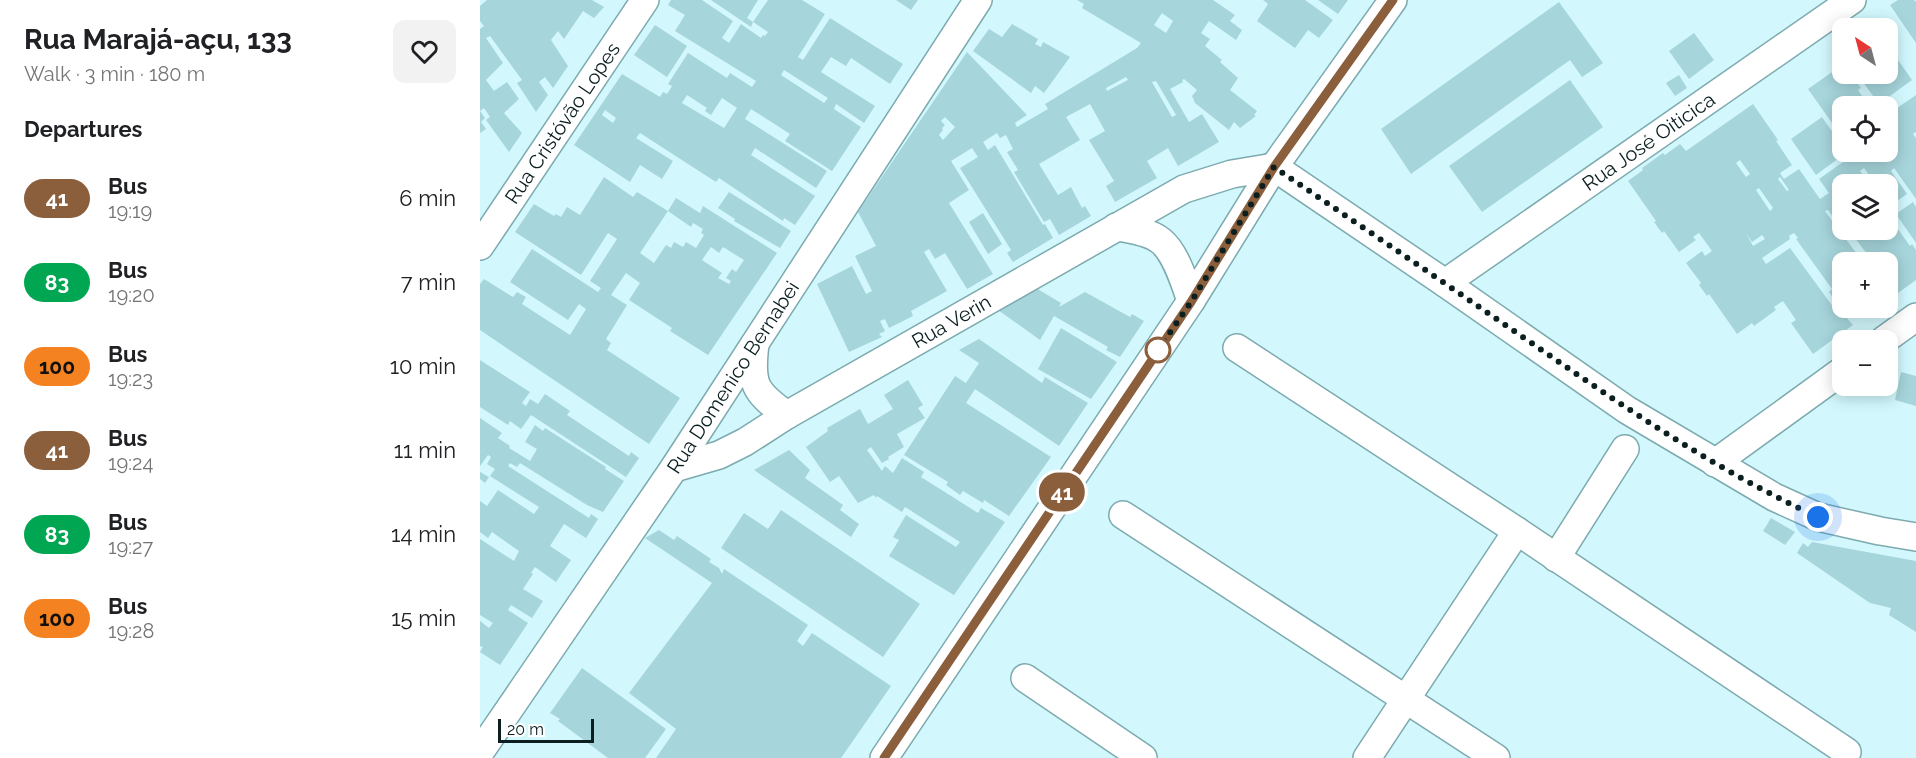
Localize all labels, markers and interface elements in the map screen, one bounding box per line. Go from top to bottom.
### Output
north arrow [1832,18,1898,84]
map controls [1832,18,1898,396]
button: heart [393,20,456,83]
text: Rua Marajá-açu, 133 [24,23,292,56]
street label: Rua Cristóvão Lopes [500,38,625,208]
text: Walk · 3 min · 180 m [24,62,205,86]
street label: Rua José Oiticica [1578,87,1719,196]
button: locate [1832,96,1898,162]
text: Departures [24,116,142,142]
text: Bus [108,173,147,199]
button: layers [1832,174,1898,240]
text: 6 min [399,185,456,211]
text: 41 [46,186,68,211]
text: 19:19 [108,199,152,223]
button: + [1832,252,1898,318]
text: Bus [108,257,147,283]
text: 7 min [401,269,456,295]
text: 83 [45,270,69,295]
street label: Rua Domenico Bernabei [662,277,804,478]
text: 19:20 [108,283,155,307]
street label: Rua Verin [908,289,995,353]
button: − [1832,330,1898,396]
unlabelled marker [1145,337,1171,363]
text: Bus [108,341,147,367]
text: 10 min [390,353,456,379]
text: 100 [39,354,75,379]
text: 19:23 [108,367,153,391]
text: Bus [108,425,147,451]
text: 11 min [394,437,456,463]
text: 41 [46,438,68,463]
text: 19:24 [108,451,153,475]
line badge: 41 [1035,472,1089,512]
text: 41 [1051,480,1073,505]
your location [1803,502,1833,532]
text: Bus [108,509,147,535]
text: 14 min [391,521,456,547]
text: 83 [45,522,69,547]
text: 19:27 [108,535,153,559]
text: Bus [108,593,147,619]
text: 15 min [391,605,456,631]
text: 100 [39,606,75,631]
text: 19:28 [108,619,154,643]
scale bar [498,716,594,744]
text: 20 m [507,720,544,739]

